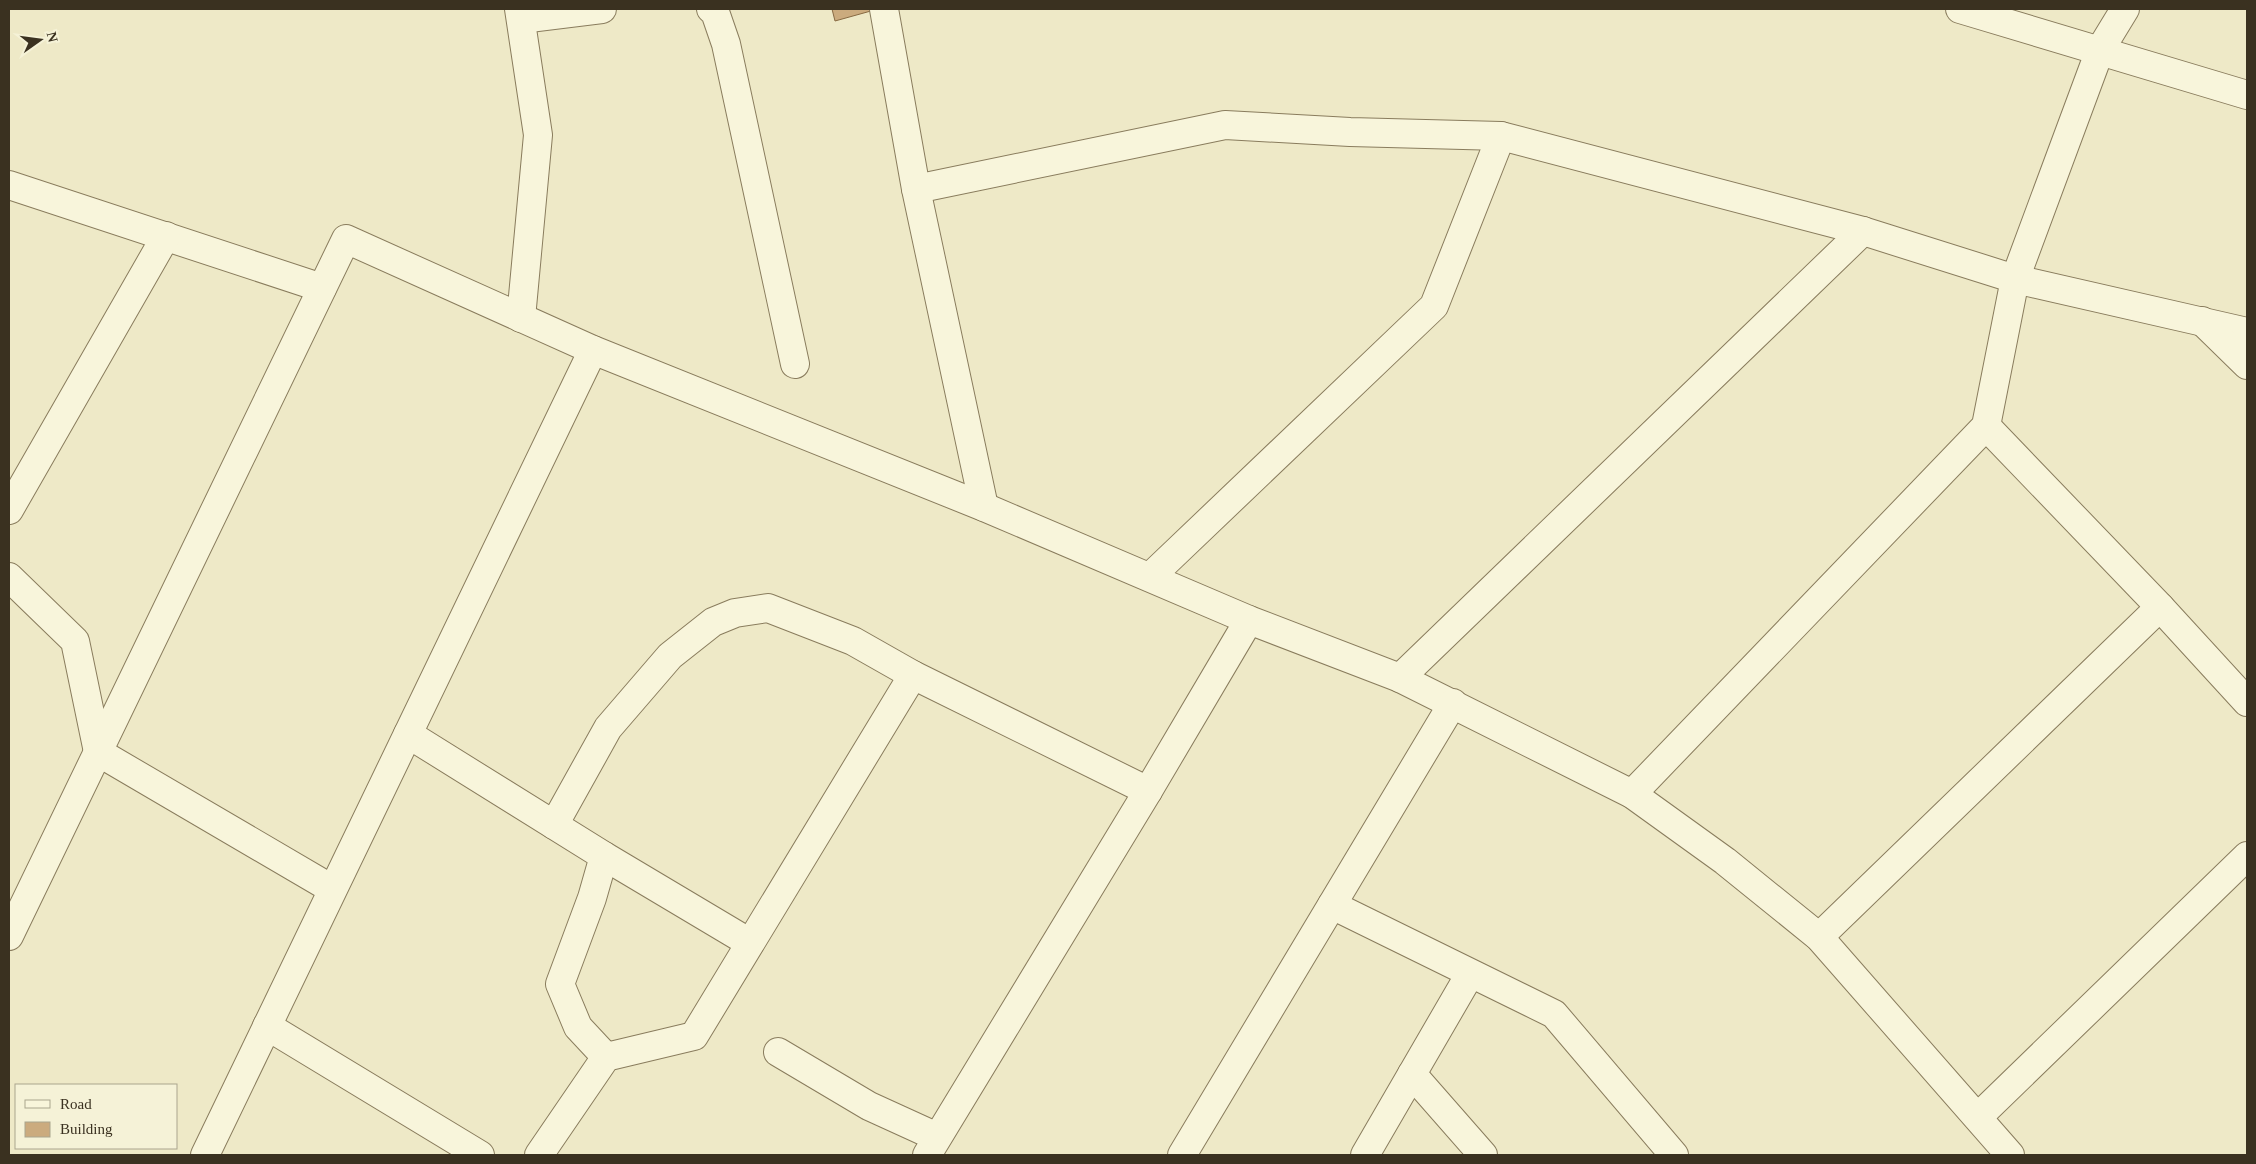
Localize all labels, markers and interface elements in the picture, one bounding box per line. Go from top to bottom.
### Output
north arrow [15,15,65,65]
text: N [44,30,61,44]
legend [15,1084,178,1149]
text: Road [60,1096,92,1112]
text: Building [60,1121,113,1137]

